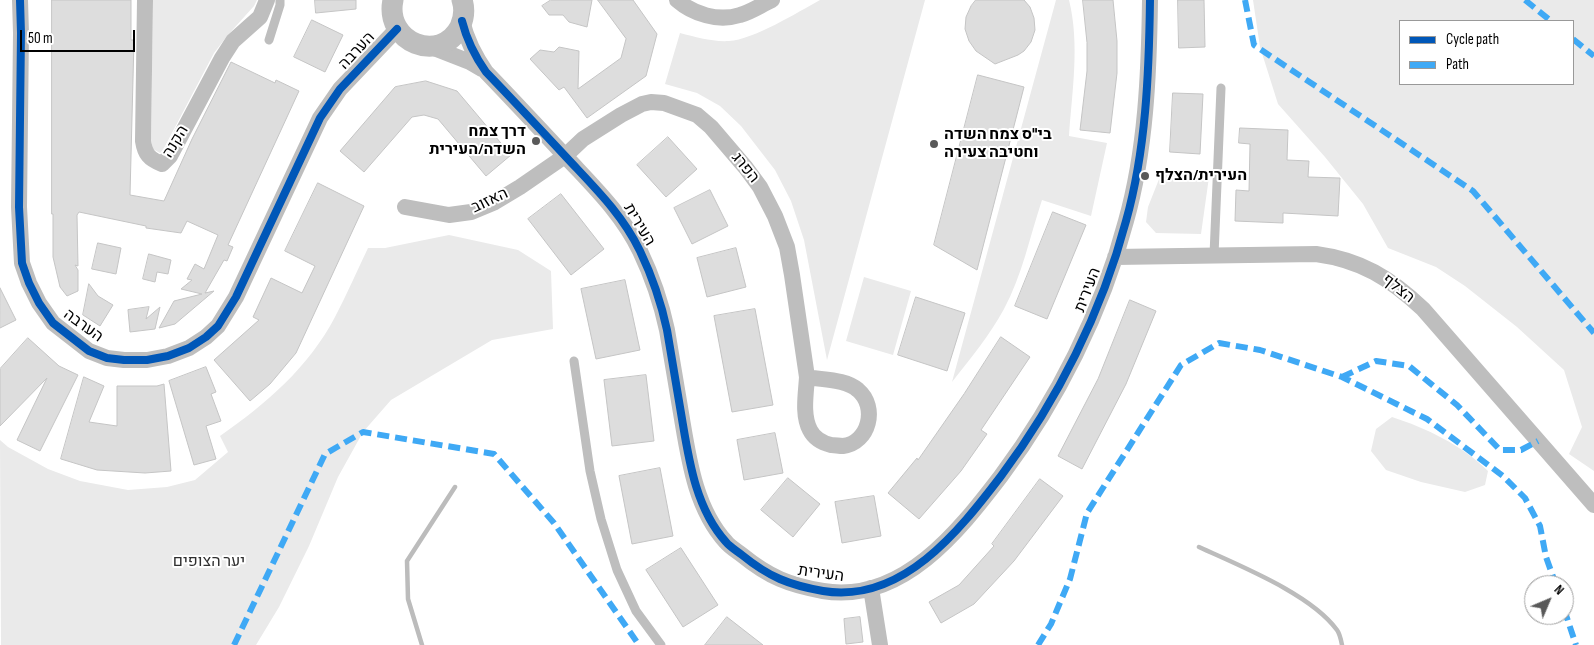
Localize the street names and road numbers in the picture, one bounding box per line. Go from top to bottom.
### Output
street label: הערבה [335,28,379,74]
street label: הקנה [159,122,193,162]
street label: הפרג [727,149,763,187]
street label: האזוב [469,184,511,218]
street label: העירית [619,200,659,250]
street label: העירית [1071,265,1105,315]
street label: הצלף [1378,270,1418,308]
street label: הערבה [59,305,107,347]
street label: העירית [797,561,845,587]

